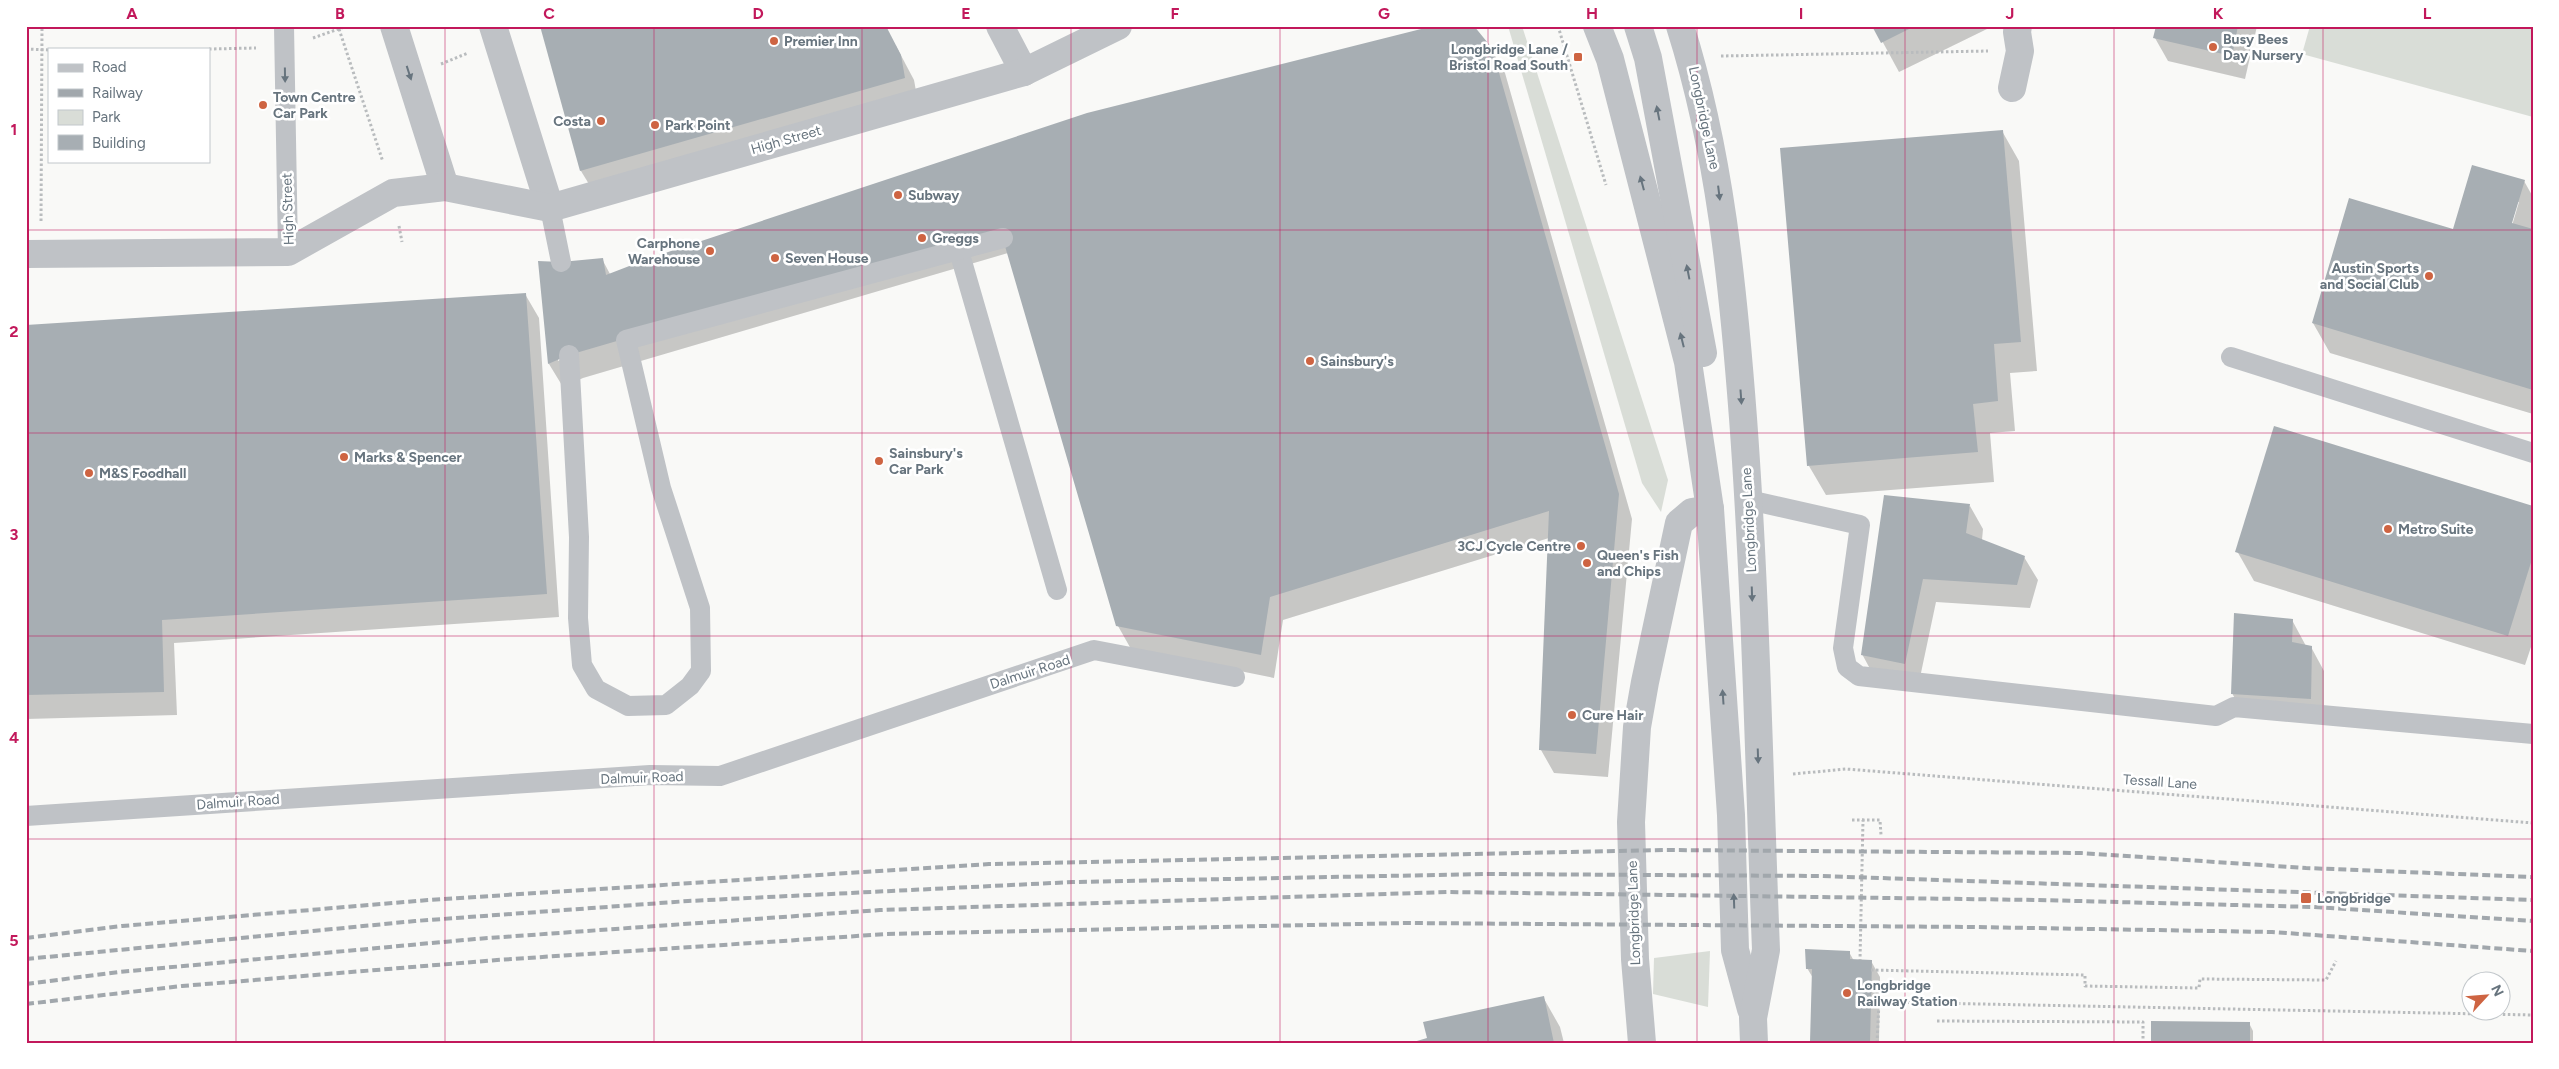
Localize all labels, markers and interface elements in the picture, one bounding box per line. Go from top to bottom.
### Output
text: A [126,4,138,23]
text: B [335,4,345,23]
text: C [543,4,555,23]
text: D [752,4,764,23]
text: E [961,4,971,23]
text: F [1171,4,1180,23]
text: G [1378,4,1390,23]
text: H [1586,4,1598,23]
text: I [1799,4,1803,23]
text: J [2006,4,2014,23]
text: K [2213,4,2224,23]
text: L [2423,4,2432,23]
place label: Busy Bees Day Nursery [2223,31,2304,64]
place label: Premier Inn [784,33,858,50]
marker: Premier Inn [768,35,780,47]
place label: Longbridge Lane / Bristol Road South [1449,41,1568,74]
marker: Busy Bees Day Nursery [2207,41,2219,53]
legend [48,48,210,162]
marker: Longbridge Lane / Bristol Road South [1572,51,1584,63]
text: Road [92,58,127,76]
one-way arrow [406,65,413,80]
street label: Longbridge Lane [1685,65,1723,171]
one-way arrow [281,67,289,83]
text: Railway [92,84,143,102]
place label: Town Centre Car Park [273,89,356,122]
marker: Town Centre Car Park [257,99,269,111]
one-way arrow [1654,105,1662,120]
text: Park [92,108,121,126]
place label: Costa [553,113,591,130]
marker: Costa [595,115,607,127]
place label: Park Point [665,117,731,134]
marker: Park Point [649,119,661,131]
text: 1 [11,120,17,139]
street label: High Street [749,122,823,158]
text: Building [92,134,146,152]
street label: High Street [278,172,298,246]
one-way arrow [1638,175,1646,190]
one-way arrow [1715,185,1723,201]
place label: Subway [908,187,960,204]
marker: Subway [892,189,904,201]
place label: Greggs [932,230,979,247]
marker: Greggs [916,232,928,244]
place label: Carphone Warehouse [628,235,700,268]
marker: Carphone Warehouse [704,245,716,257]
place label: Seven House [785,250,869,267]
marker: Seven House [769,252,781,264]
place label: Austin Sports and Social Club [2320,260,2419,293]
one-way arrow [1684,265,1692,280]
marker: Austin Sports and Social Club [2423,270,2435,282]
text: 2 [9,322,19,341]
one-way arrow [1678,333,1686,348]
place label: Sainsbury's [1320,353,1394,370]
marker: Sainsbury's [1304,355,1316,367]
one-way arrow [1738,389,1746,405]
place label: Sainsbury's Car Park [889,445,963,478]
place label: Marks & Spencer [354,449,463,466]
marker: Marks & Spencer [338,451,350,463]
marker: Sainsbury's Car Park [873,455,885,467]
place label: M&S Foodhall [99,465,186,482]
marker: M&S Foodhall [83,467,95,479]
street label: Longbridge Lane [1738,467,1760,573]
place label: Metro Suite [2398,521,2474,538]
marker: Metro Suite [2382,523,2394,535]
text: 3 [10,525,19,544]
place label: 3CJ Cycle Centre [1457,538,1571,555]
marker: 3CJ Cycle Centre [1575,540,1587,552]
place label: Queen's Fish and Chips [1597,547,1679,580]
marker: Queen's Fish and Chips [1581,557,1593,569]
one-way arrow [1749,586,1757,602]
street label: Dalmuir Road [988,651,1072,693]
one-way arrow [1719,689,1727,705]
place label: Cure Hair [1582,707,1644,724]
marker: Cure Hair [1566,709,1578,721]
text: 4 [9,728,19,747]
one-way arrow [1754,749,1762,765]
street label: Dalmuir Road [600,768,684,788]
street label: Tessall Lane [2122,771,2198,793]
street label: Dalmuir Road [196,791,280,813]
street label: Longbridge Lane [1624,860,1644,966]
place label: Longbridge [2317,890,2391,907]
marker: Longbridge [2299,891,2313,905]
one-way arrow [1730,893,1738,909]
text: 5 [9,931,19,950]
north arrow [2462,972,2512,1022]
place label: Longbridge Railway Station [1857,977,1958,1010]
text: N [2487,982,2507,999]
marker: Longbridge Railway Station [1841,987,1853,999]

